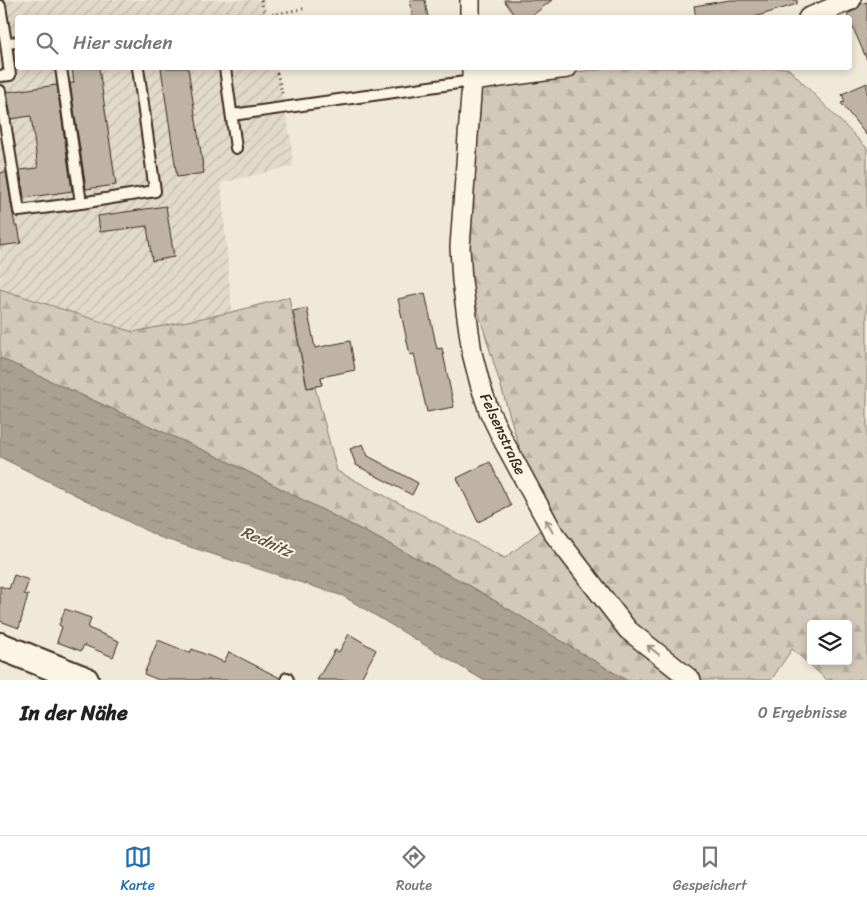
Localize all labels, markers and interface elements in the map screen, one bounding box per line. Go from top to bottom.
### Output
search box [15,15,852,70]
text: Hier suchen [73,26,173,59]
icon: search [33,29,61,57]
street label: Felsenstraße [473,389,534,480]
water label: Rednitz [236,517,299,567]
one-way arrow [544,519,554,534]
map controls [807,620,852,665]
button: layers [807,620,852,665]
one-way arrow [647,644,660,655]
text: In der Nähe [20,694,128,732]
text: 0 Ergebnisse [758,698,847,727]
tab: Karte [120,843,155,898]
tab: Route [396,843,432,898]
tab: Gespeichert [673,843,747,898]

